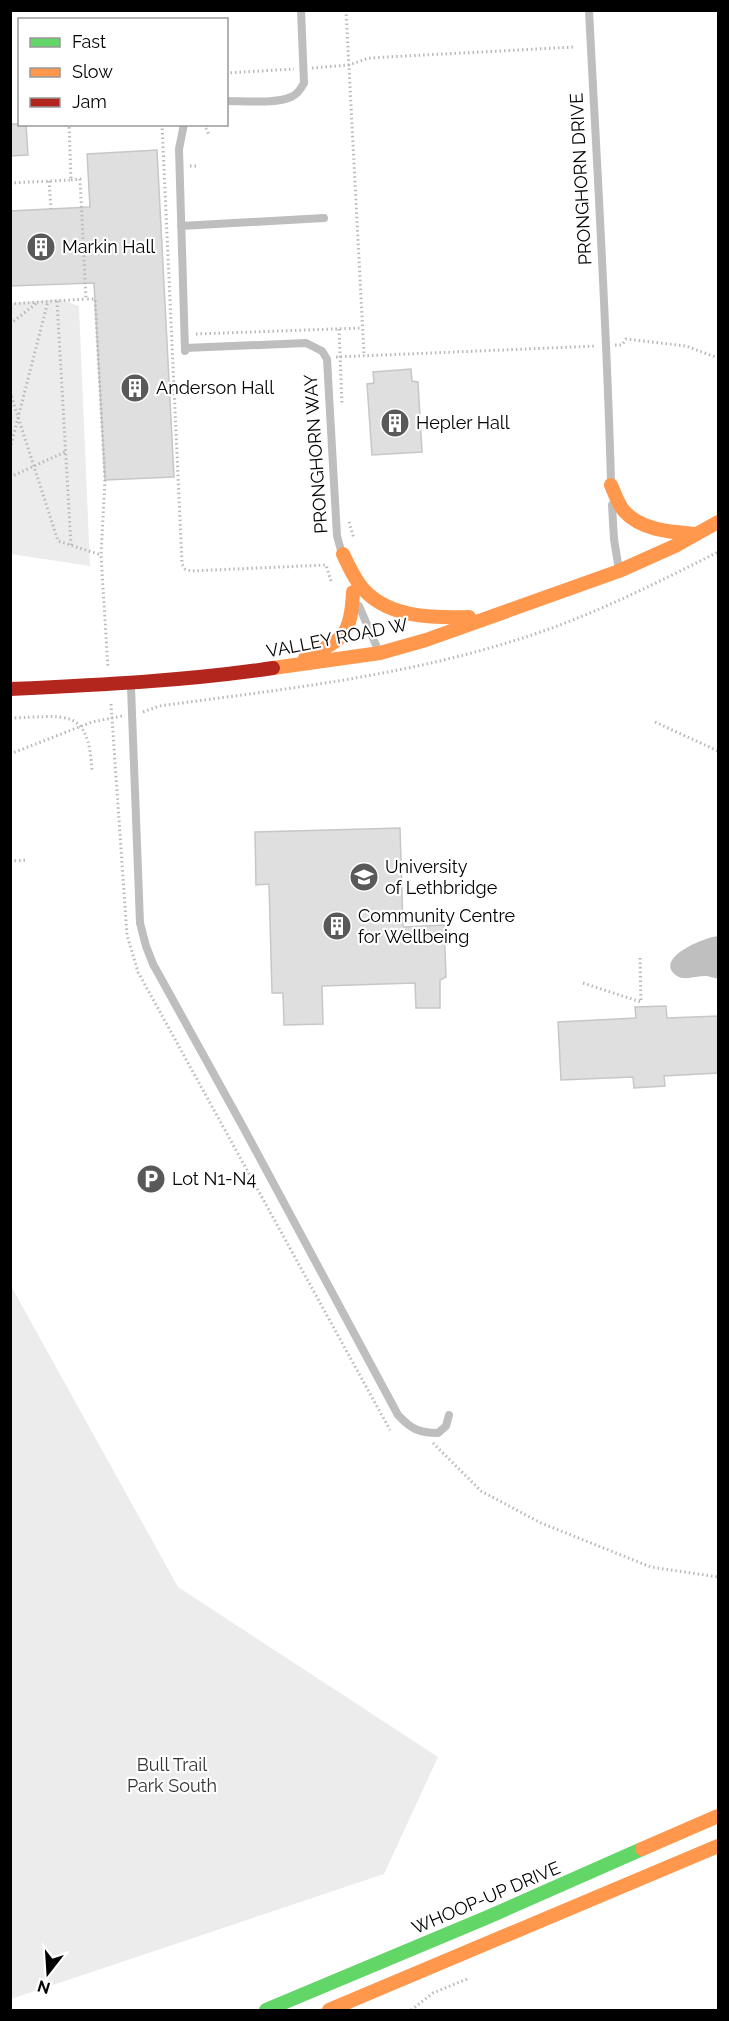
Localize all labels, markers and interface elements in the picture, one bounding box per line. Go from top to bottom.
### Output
legend [18,18,228,126]
text: Fast [72,31,106,52]
text: Slow [72,61,113,82]
text: Jam [72,91,107,112]
street label: PRONGHORN DRIVE [565,92,596,266]
building icon: Markin Hall [25,231,57,263]
place label: Markin Hall [62,236,155,257]
building icon: Anderson Hall [119,372,151,404]
street label: PRONGHORN WAY [299,373,332,535]
place label: Anderson Hall [156,377,274,398]
building icon: Hepler Hall [379,407,411,439]
place label: Hepler Hall [416,412,510,433]
street label: VALLEY ROAD W [264,613,410,662]
place label: University of Lethbridge [385,856,498,898]
school or university icon: University of Lethbridge [348,861,380,893]
place label: Community Centre for Wellbeing [358,905,516,947]
building icon: Community Centre for Wellbeing [321,910,353,942]
parking icon: Lot N1-N4 [135,1163,167,1195]
place label: Lot N1-N4 [172,1168,256,1189]
park label: Bull Trail Park South [127,1754,217,1796]
street label: WHOOP-UP DRIVE [409,1857,563,1938]
north arrow [18,1943,78,2003]
text: N [35,1976,52,1998]

